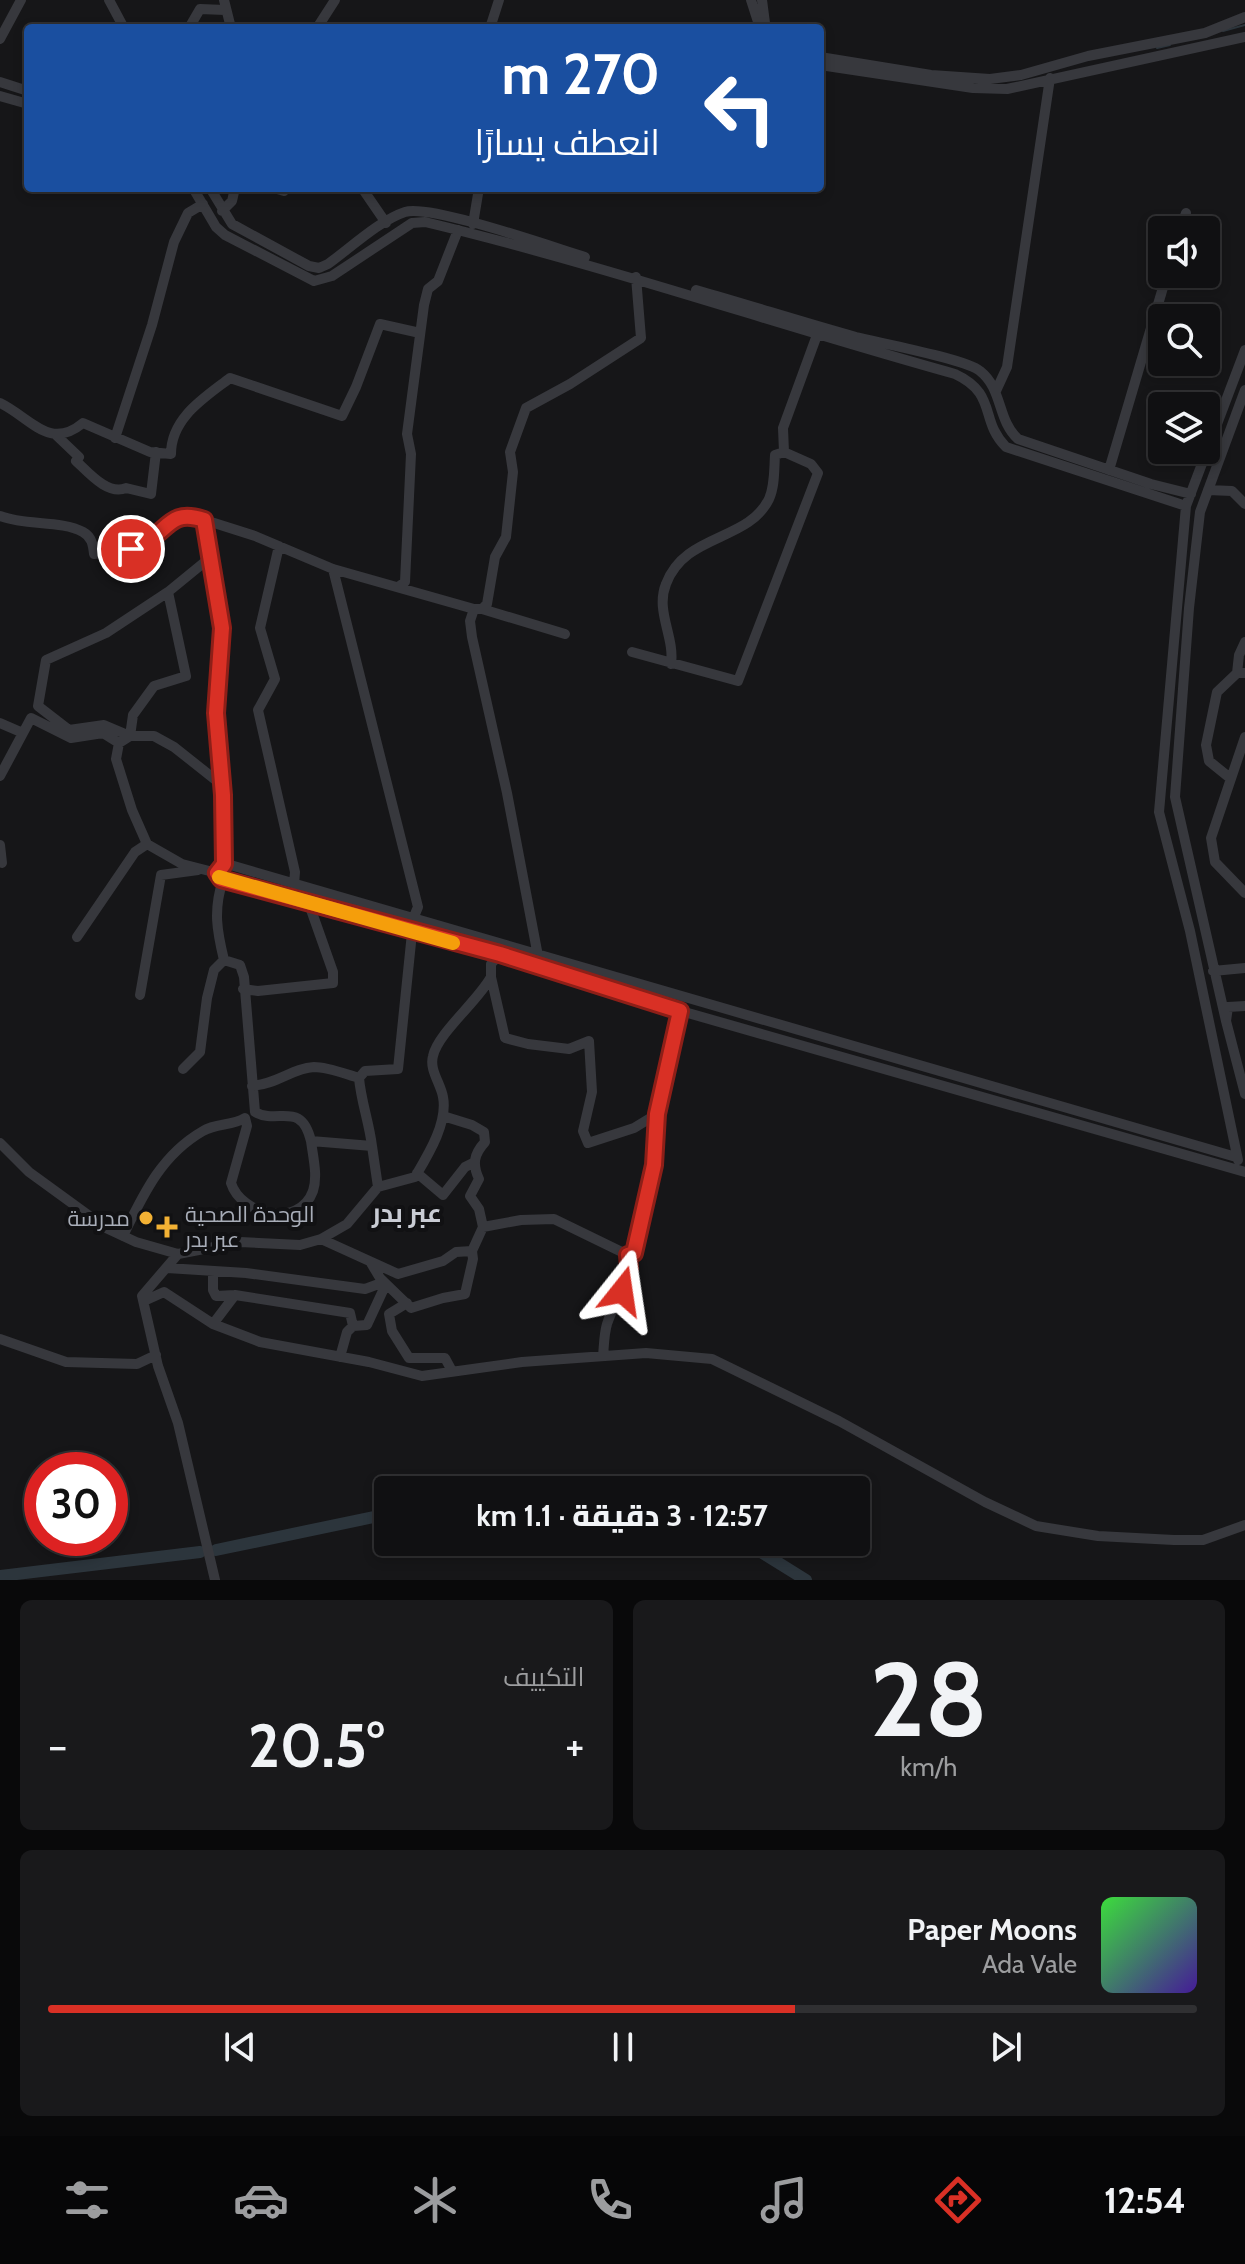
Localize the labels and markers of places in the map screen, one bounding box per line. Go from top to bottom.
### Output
pin [97,515,165,583]
place label: الوحدة الصحية عبر بدر [183,1201,315,1253]
place label: مدرسة [67,1205,130,1232]
marker: مدرسة [137,1209,155,1227]
marker: الوحدة الصحية عبر بدر [156,1216,178,1238]

